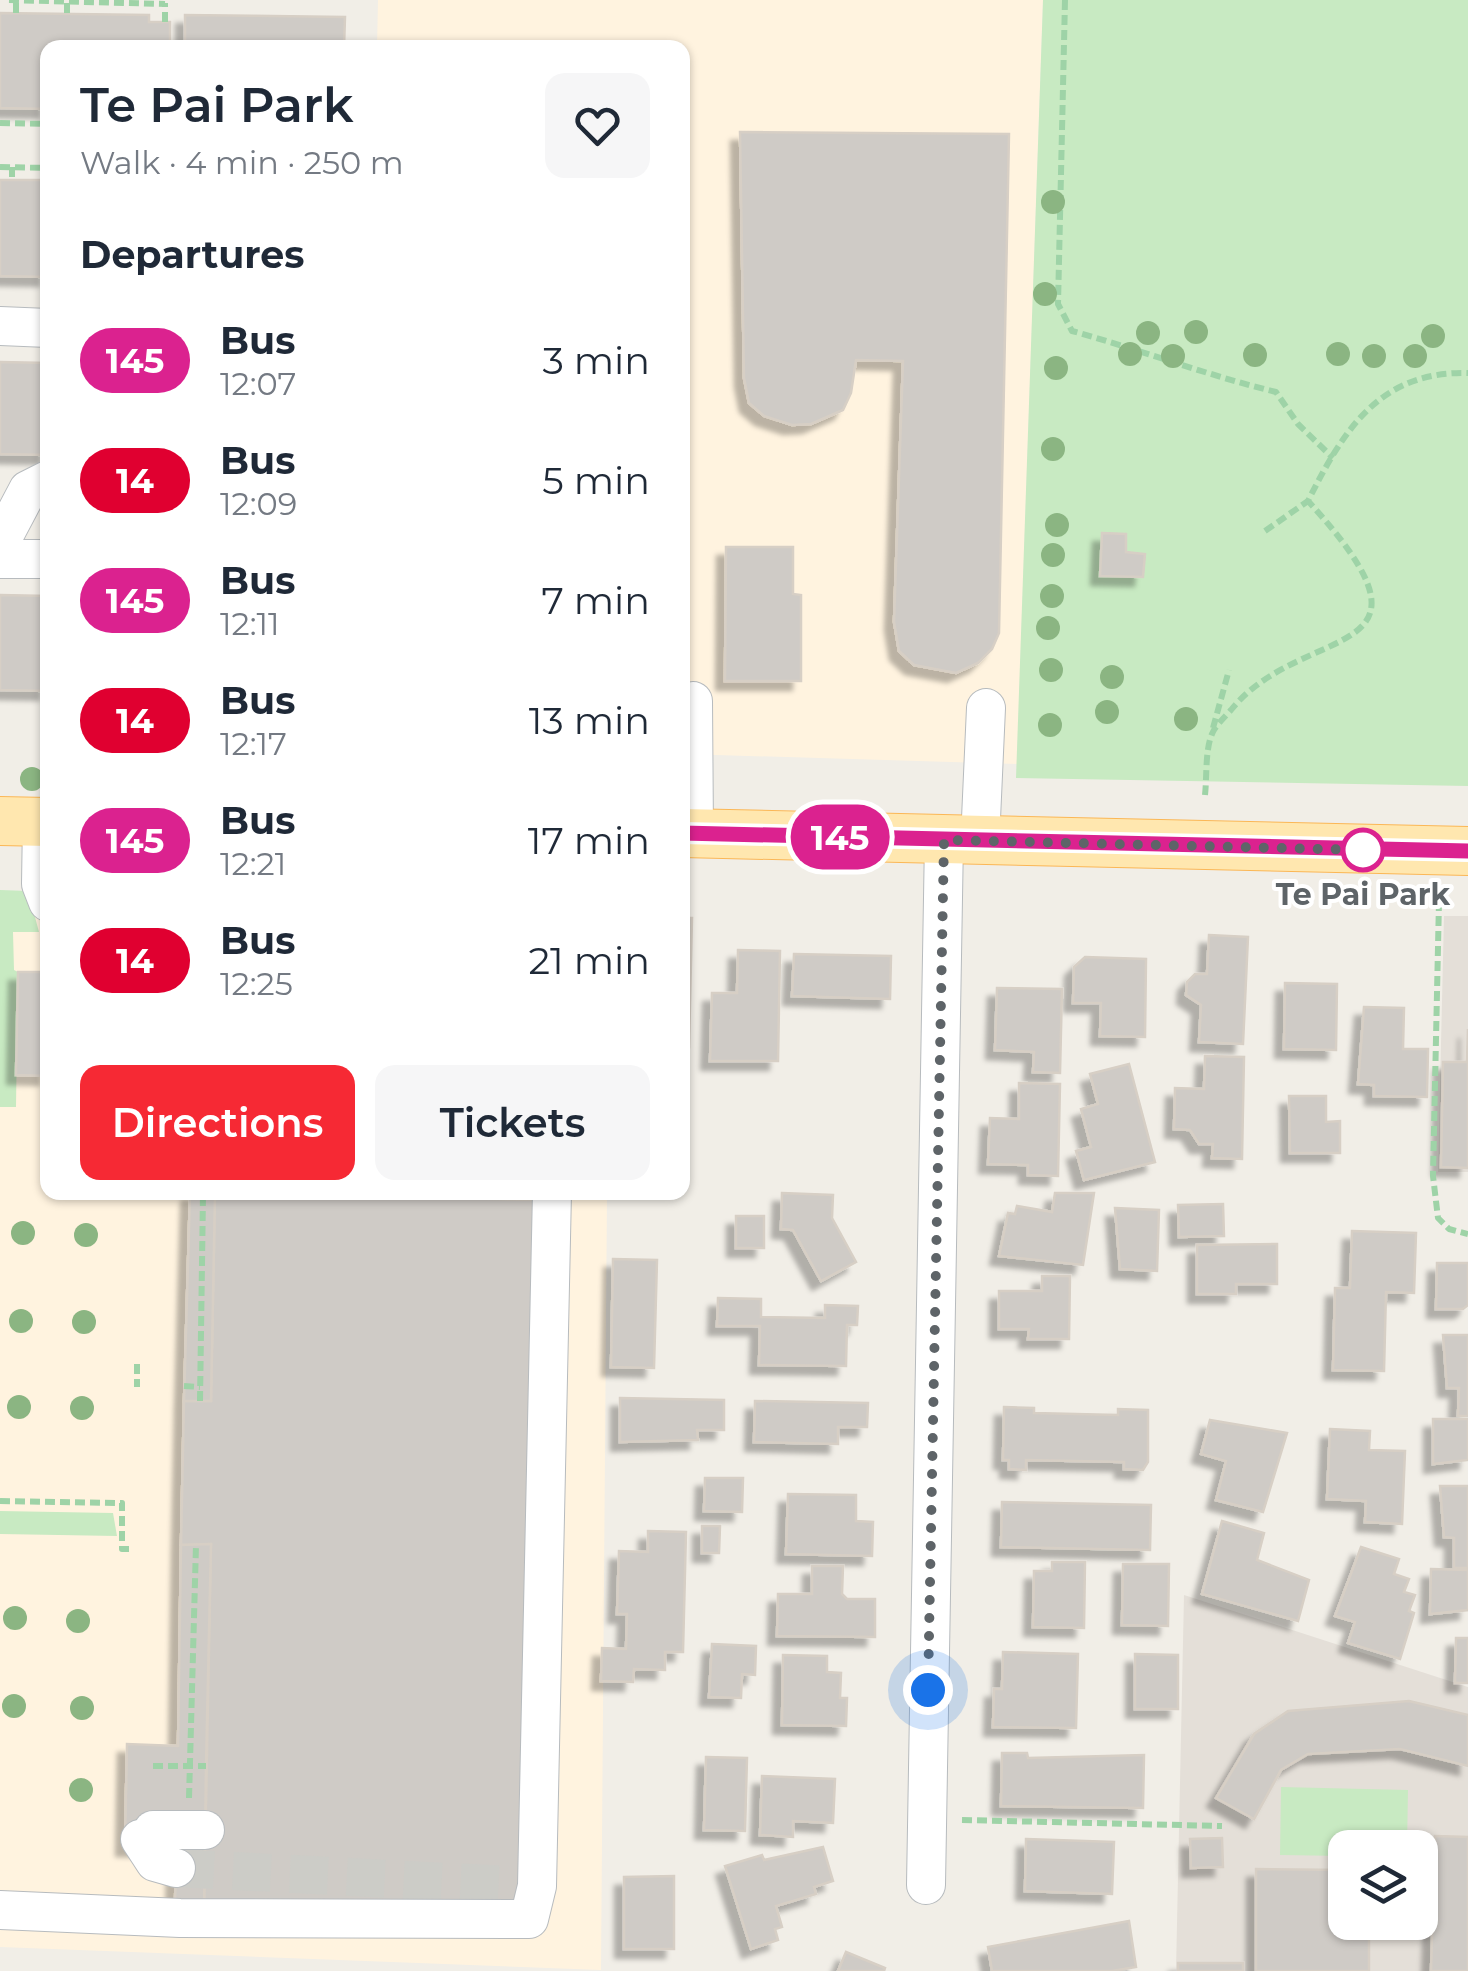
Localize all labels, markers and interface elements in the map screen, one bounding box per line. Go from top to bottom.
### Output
button: heart [545,73,650,178]
text: Te Pai Park [80,76,353,134]
text: Walk · 4 min · 250 m [80,143,404,182]
text: Departures [80,231,304,278]
text: Bus [220,317,295,364]
text: 3 min [542,337,650,384]
text: 145 [106,339,164,382]
text: 12:07 [220,364,296,403]
text: Bus [220,437,295,484]
text: 5 min [542,457,650,504]
text: 14 [116,459,154,502]
text: 12:09 [220,484,297,523]
text: Bus [220,557,295,604]
text: 7 min [541,577,650,624]
text: 145 [106,579,164,622]
text: 12:11 [220,604,280,643]
text: Bus [220,677,295,724]
text: 13 min [529,697,650,744]
text: 14 [116,699,154,742]
text: 12:17 [220,724,287,763]
text: Bus [220,797,295,844]
line badge: 145 [782,804,898,870]
text: 145 [811,816,869,859]
text: 17 min [528,817,650,864]
text: 145 [106,819,164,862]
marker: Te Pai Park [1342,829,1384,871]
text: 12:21 [220,844,286,883]
place label: Te Pai Park [1276,876,1451,913]
text: Bus [220,917,295,964]
text: 21 min [529,937,650,984]
text: 14 [116,939,154,982]
text: 12:25 [220,964,293,1003]
button: Directions [80,1065,355,1180]
button: Tickets [375,1065,650,1180]
your location [903,1665,953,1715]
map controls [1328,1830,1438,1940]
button: layers [1328,1830,1438,1940]

